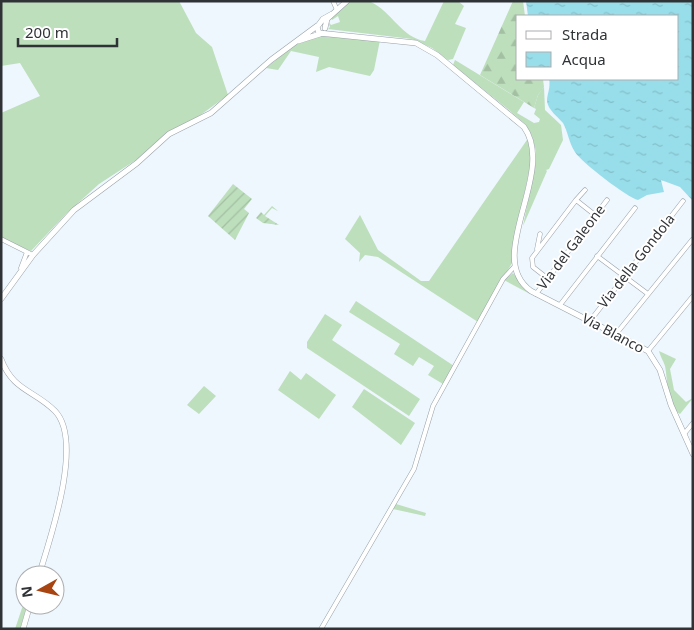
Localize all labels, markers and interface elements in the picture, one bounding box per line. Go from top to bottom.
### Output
scale bar [18,15,116,47]
legend [516,15,679,80]
text: 200 m [25,22,69,42]
text: Strada [562,24,608,44]
text: Acqua [562,49,606,69]
street label: Via del Galeone [532,200,609,293]
street label: Via della Gondola [593,210,678,312]
street label: Via Blanco [579,308,648,357]
north arrow [15,565,65,615]
text: N [16,585,37,599]

